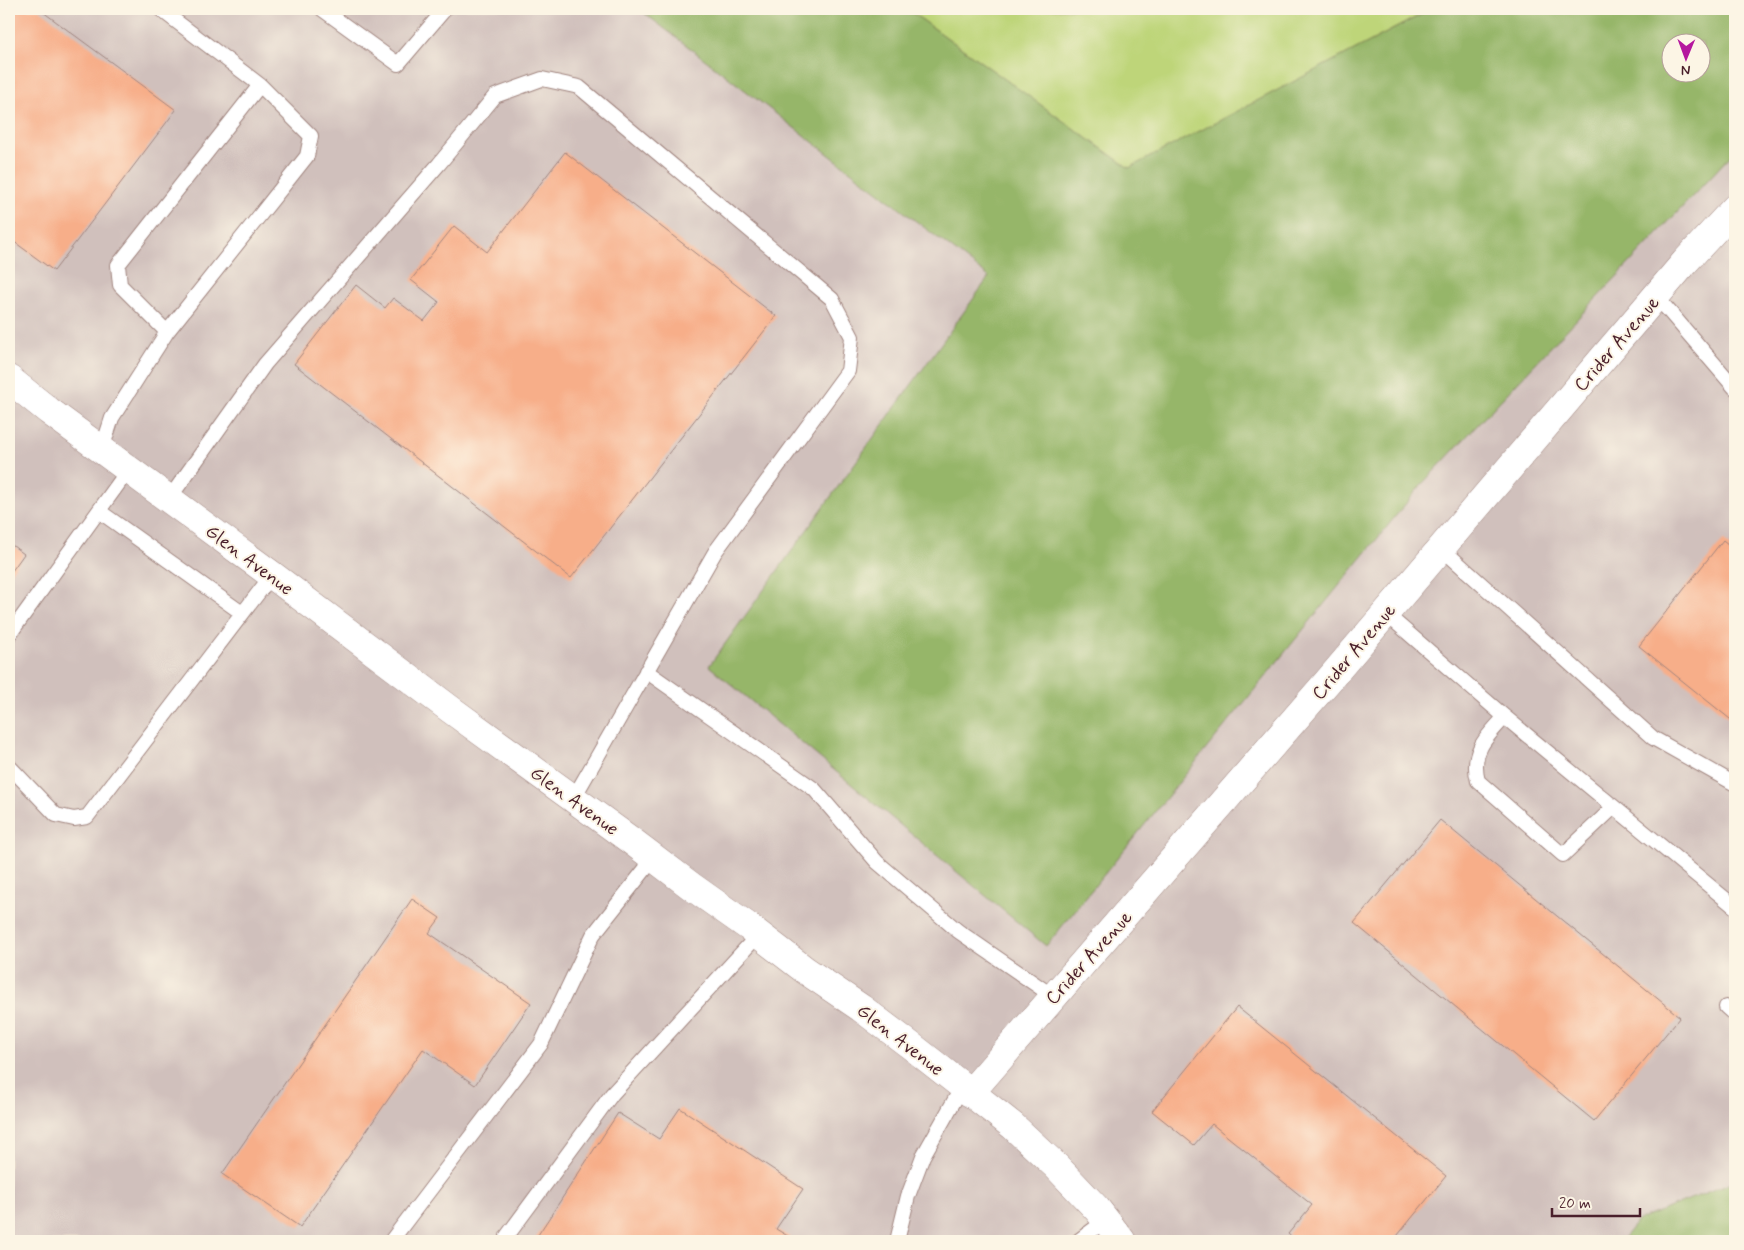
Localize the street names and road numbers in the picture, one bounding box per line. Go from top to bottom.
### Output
street label: Crider Avenue [1569,291,1666,397]
street label: Glen Avenue [200,519,298,601]
street label: Crider Avenue [1306,598,1402,705]
street label: Glen Avenue [525,761,623,842]
street label: Crider Avenue [1040,906,1138,1010]
street label: Glen Avenue [851,998,949,1082]

